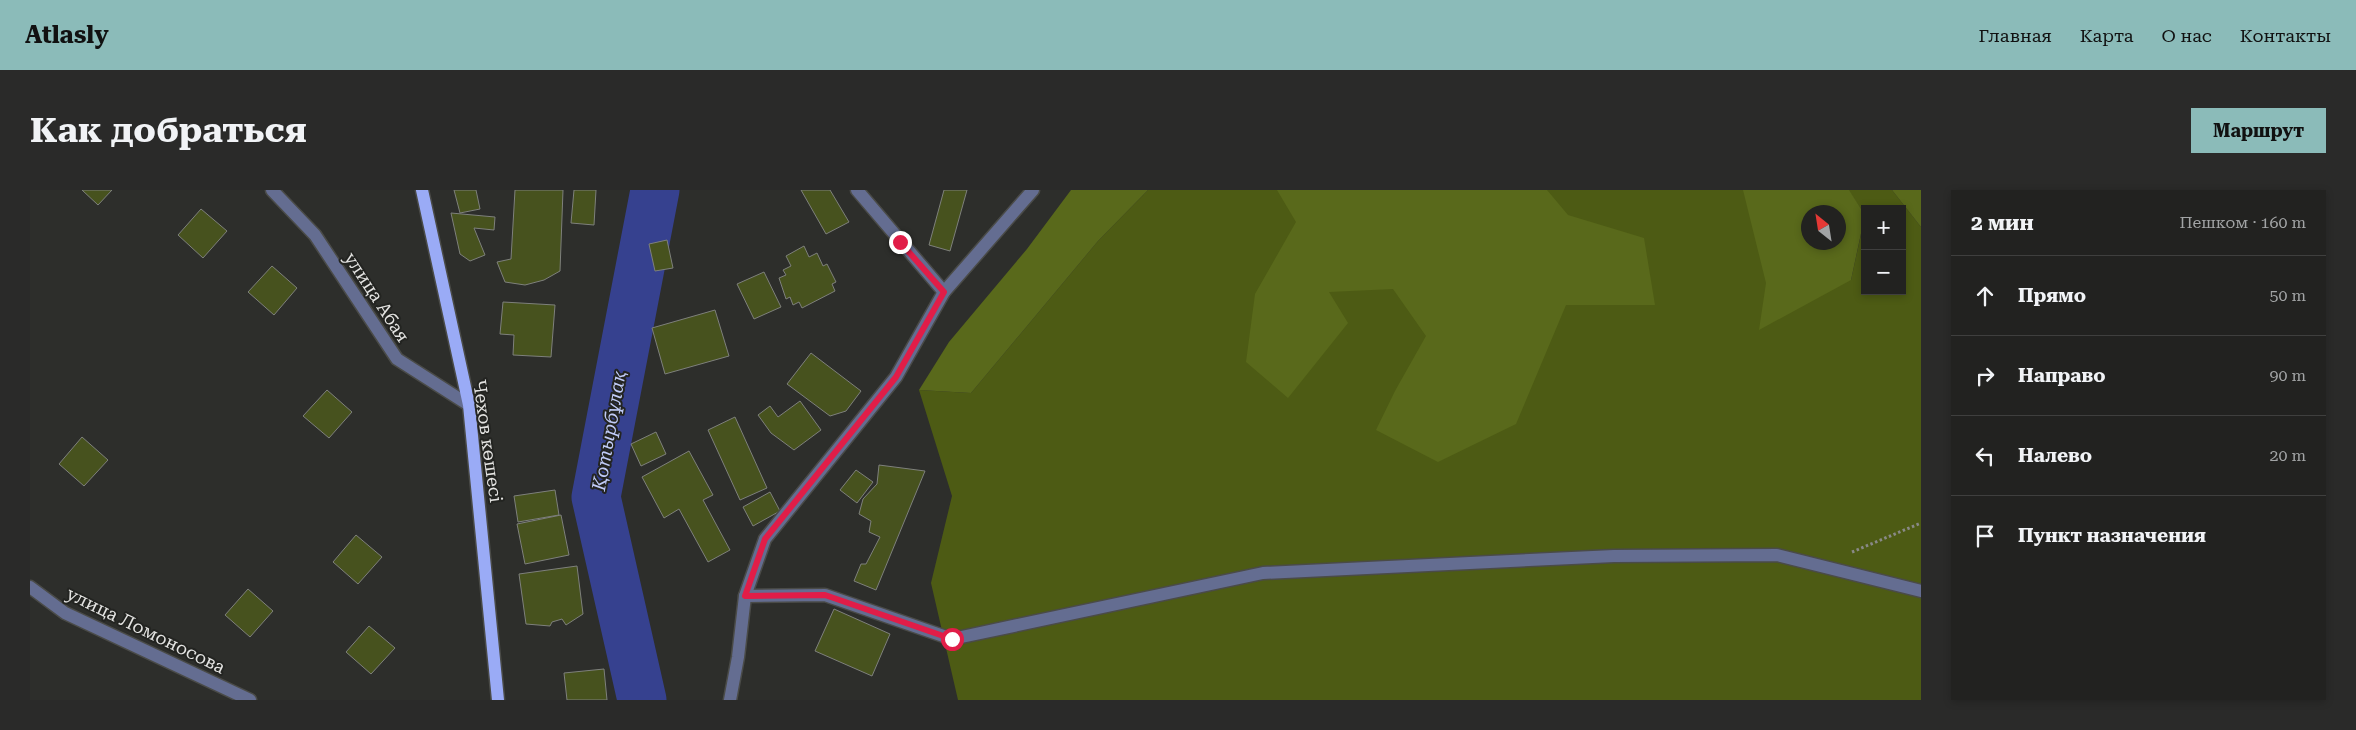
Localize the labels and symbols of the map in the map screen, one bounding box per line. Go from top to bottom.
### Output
north arrow [1801,205,1846,250]
route end [889,231,912,254]
street label: улица Абая [340,248,414,346]
water label: Қотырбұлақ [587,369,631,494]
street label: Чехов көшесі [469,378,507,504]
street label: улица Ломоносова [63,582,229,678]
route start [941,628,964,651]

